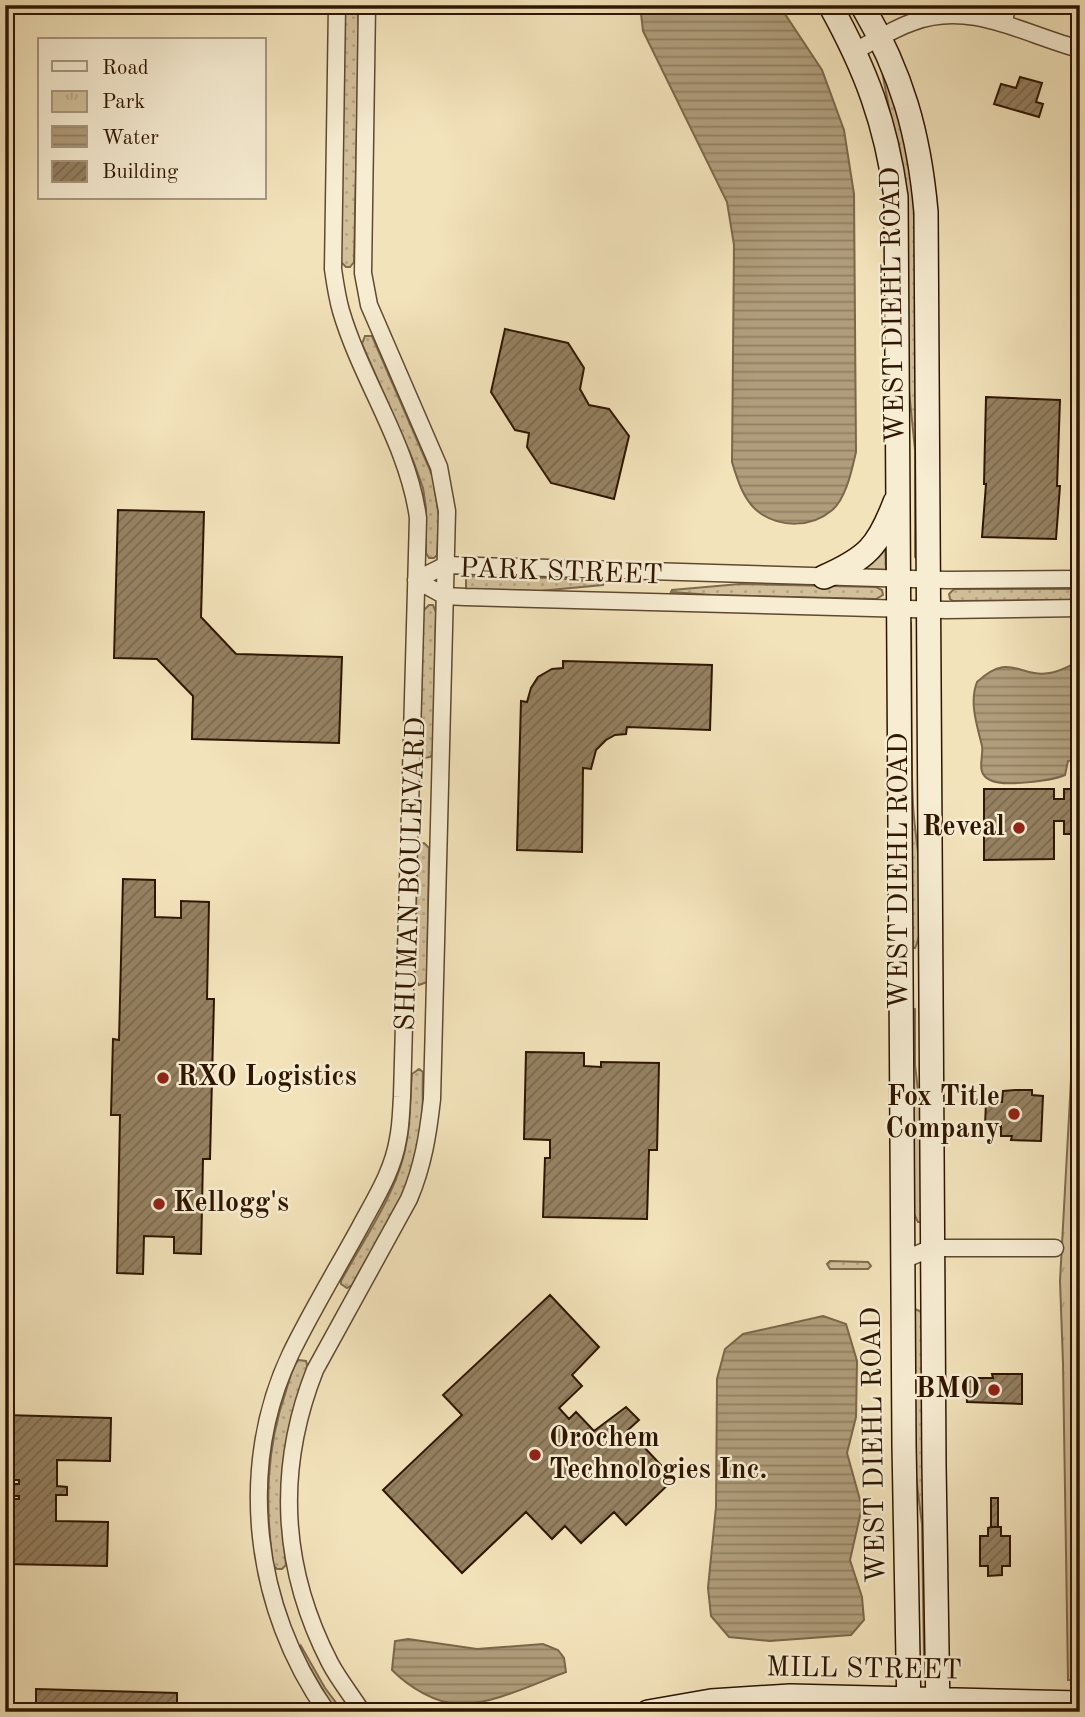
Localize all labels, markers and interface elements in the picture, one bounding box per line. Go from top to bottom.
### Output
legend [38,38,266,200]
text: Road [102,58,149,79]
text: Park [102,92,145,113]
text: Water [102,128,159,149]
text: Building [102,162,179,183]
street label: WEST DIEHL ROAD [878,167,910,443]
street label: PARK STREET [459,555,663,591]
street label: SHUMAN BOULEVARD [393,716,431,1032]
street label: WEST DIEHL ROAD [886,733,914,1009]
place label: Reveal [922,814,1005,842]
marker: Reveal [1011,820,1027,836]
place label: RXO Logistics [177,1064,357,1092]
marker: RXO Logistics [155,1070,171,1086]
place label: Fox Title Company [885,1084,1000,1144]
marker: Fox Title Company [1006,1106,1022,1122]
place label: Kellogg's [173,1190,289,1218]
marker: Kellogg's [151,1196,167,1212]
street label: WEST DIEHL ROAD [859,1307,891,1583]
place label: BMO [915,1376,980,1404]
marker: BMO [986,1382,1002,1398]
place label: Orochem Technologies Inc. [549,1425,767,1485]
marker: Orochem Technologies Inc. [527,1447,543,1463]
street label: MILL STREET [766,1654,962,1686]

